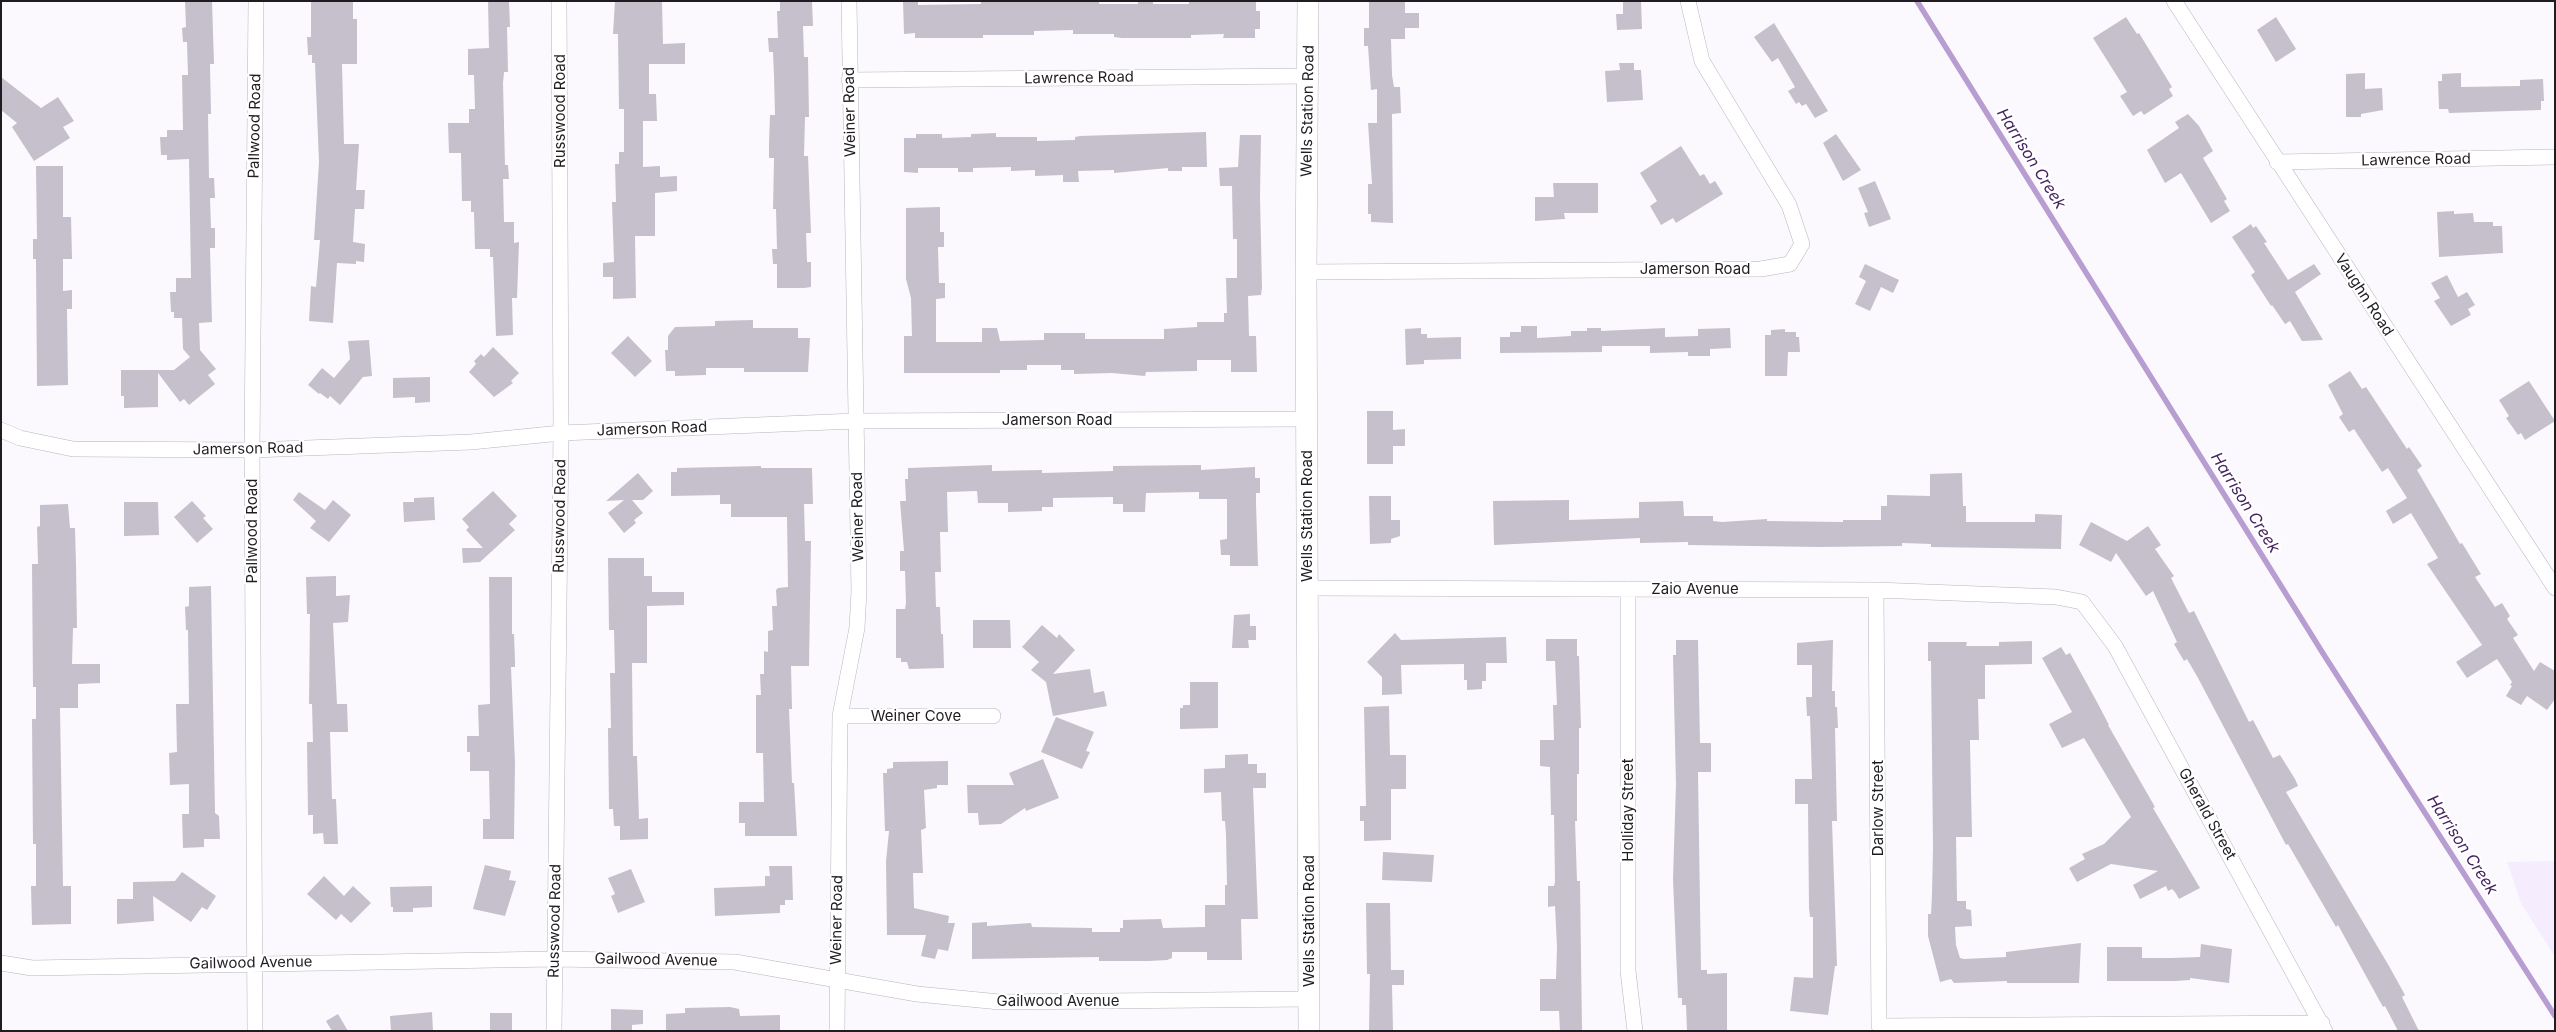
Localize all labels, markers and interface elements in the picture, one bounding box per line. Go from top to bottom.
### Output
street label: Wells Station Road [1298,45,1318,177]
street label: Russwood Road [551,54,569,168]
street label: Weiner Road [840,67,860,157]
street label: Lawrence Road [1024,68,1134,88]
street label: Pallwood Road [245,73,265,179]
water label: Harrison Creek [1992,105,2070,213]
street label: Lawrence Road [2361,150,2471,170]
street label: Vaughn Road [2331,251,2397,339]
street label: Jamerson Road [1640,260,1750,278]
street label: Jamerson Road [1002,411,1112,429]
street label: Jamerson Road [596,418,708,440]
street label: Jamerson Road [193,439,303,459]
water label: Harrison Creek [2206,449,2284,557]
street label: Wells Station Road [1298,450,1316,582]
street label: Russwood Road [550,459,570,573]
street label: Weiner Road [848,472,868,562]
street label: Pallwood Road [243,479,261,583]
street label: Zaio Avenue [1651,580,1739,598]
street label: Weiner Cove [871,707,961,725]
street label: Holliday Street [1619,758,1637,862]
street label: Darlow Street [1869,760,1887,856]
street label: Gherald Street [2174,765,2240,863]
water label: Harrison Creek [2423,792,2501,898]
street label: Wells Station Road [1300,855,1318,987]
street label: Russwood Road [545,864,565,978]
street label: Weiner Road [827,875,847,965]
street label: Gailwood Avenue [594,950,718,970]
street label: Gailwood Avenue [189,953,313,973]
street label: Gailwood Avenue [997,992,1119,1010]

